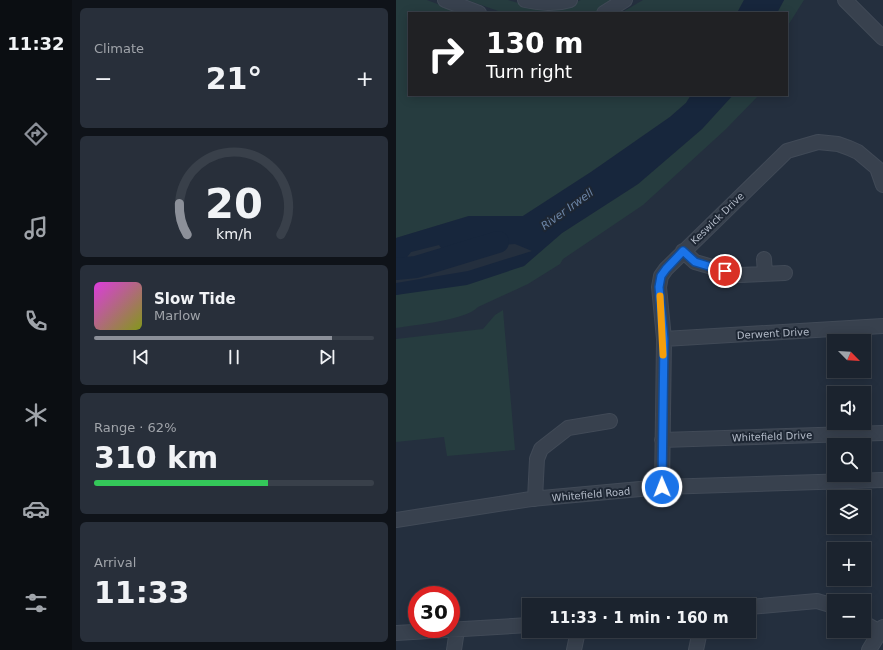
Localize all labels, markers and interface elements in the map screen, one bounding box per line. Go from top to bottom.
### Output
text: 130 m [486,27,583,60]
icon: right [420,28,472,80]
text: 11:32 [7,33,65,54]
text: Climate [94,41,144,56]
text: 21° [206,61,262,96]
text: Turn right [486,61,572,82]
text: − [94,66,112,91]
text: + [356,66,374,91]
icon: directions [22,120,50,148]
text: 20 [205,178,263,227]
water label: River Irwell [539,186,596,233]
street label: Keswick Drive [689,190,746,246]
icon: music [22,214,50,242]
text: km/h [216,225,252,241]
pin [708,254,742,288]
icon: arrive [714,260,736,282]
text: Slow Tide [154,290,236,308]
icon: phone [22,307,50,335]
text: Marlow [154,308,201,323]
street label: Derwent Drive [737,326,809,341]
north arrow [827,334,871,378]
map controls [827,334,871,638]
icon: previous [130,346,152,368]
icon: pause [223,346,245,368]
icon: next [316,346,338,368]
button: sound [827,386,871,430]
icon: climate [22,401,50,429]
text: Range · 62% [94,420,177,435]
street label: Whitefield Drive [732,430,812,443]
button: search [827,438,871,482]
text: 310 km [94,440,218,475]
position arrow [641,466,683,508]
street label: Whitefield Road [551,486,631,503]
button: layers [827,490,871,534]
icon: car [22,495,50,523]
button: + [827,542,871,586]
text: Arrival [94,555,136,570]
text: 11:33 [94,575,190,610]
speed limit sign: 30 [408,586,460,638]
icon: filters [22,589,50,617]
button: − [827,594,871,638]
text: 11:33 · 1 min · 160 m [549,609,729,627]

